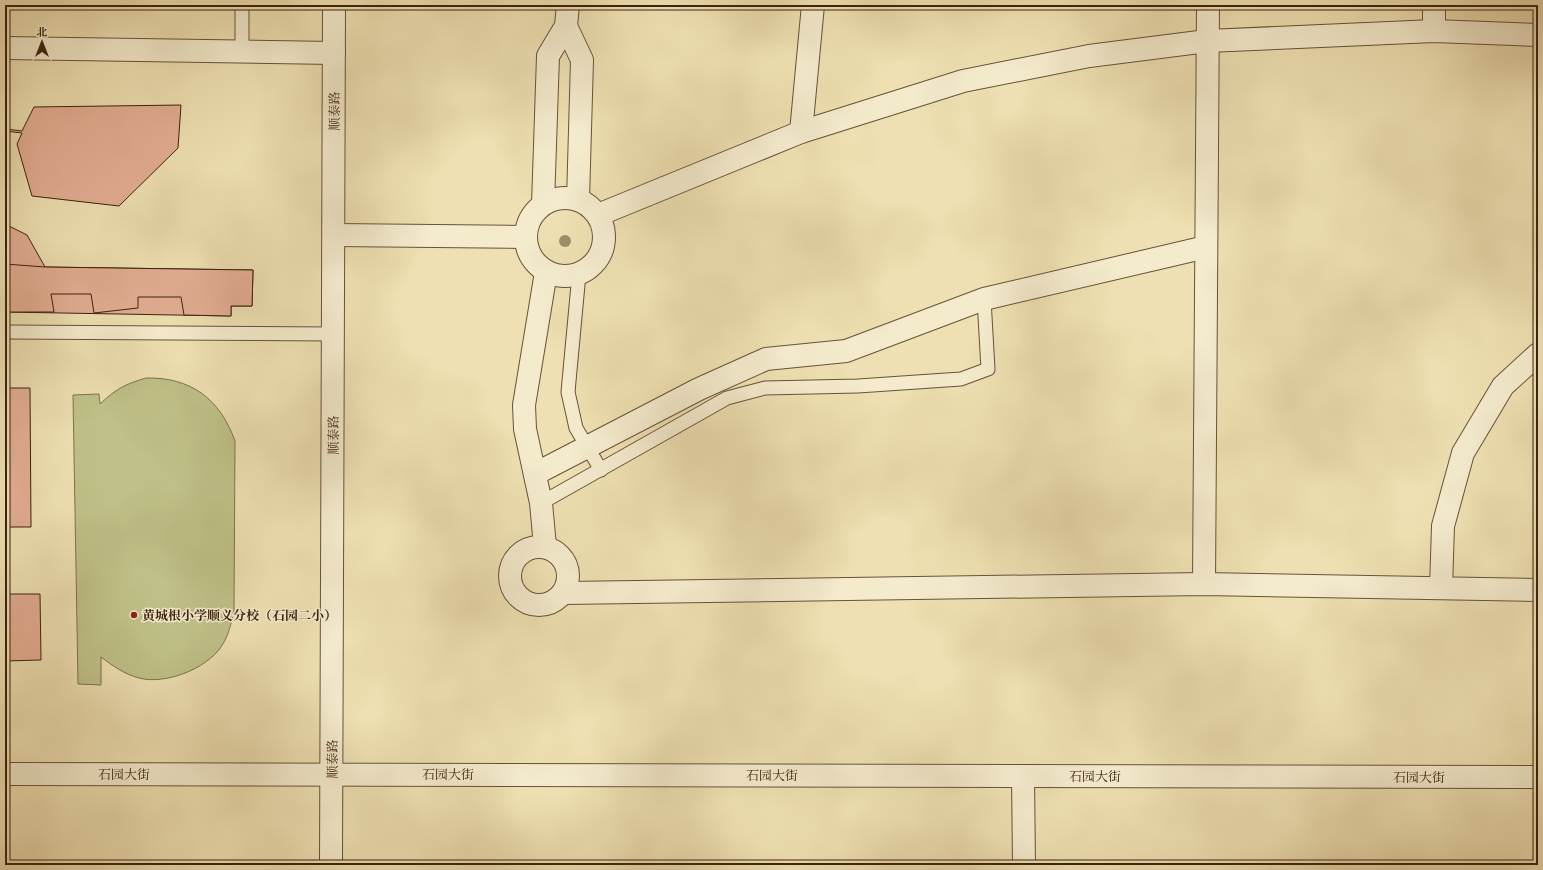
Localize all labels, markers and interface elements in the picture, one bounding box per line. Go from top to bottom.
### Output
north arrow [22,22,62,62]
text: 北 [37,24,48,40]
street label: 顺泰路 [325,91,344,131]
street label: 顺泰路 [324,415,343,455]
place label: 黄城根小学顺义分校（石园二小） [142,606,337,625]
marker: 黄城根小学顺义分校（石园二小） [129,610,139,620]
street label: 顺泰路 [323,739,342,779]
street label: 石园大街 [98,765,150,784]
street label: 石园大街 [422,765,474,784]
street label: 石园大街 [746,766,798,785]
street label: 石园大街 [1069,767,1121,786]
street label: 石园大街 [1393,768,1445,787]

